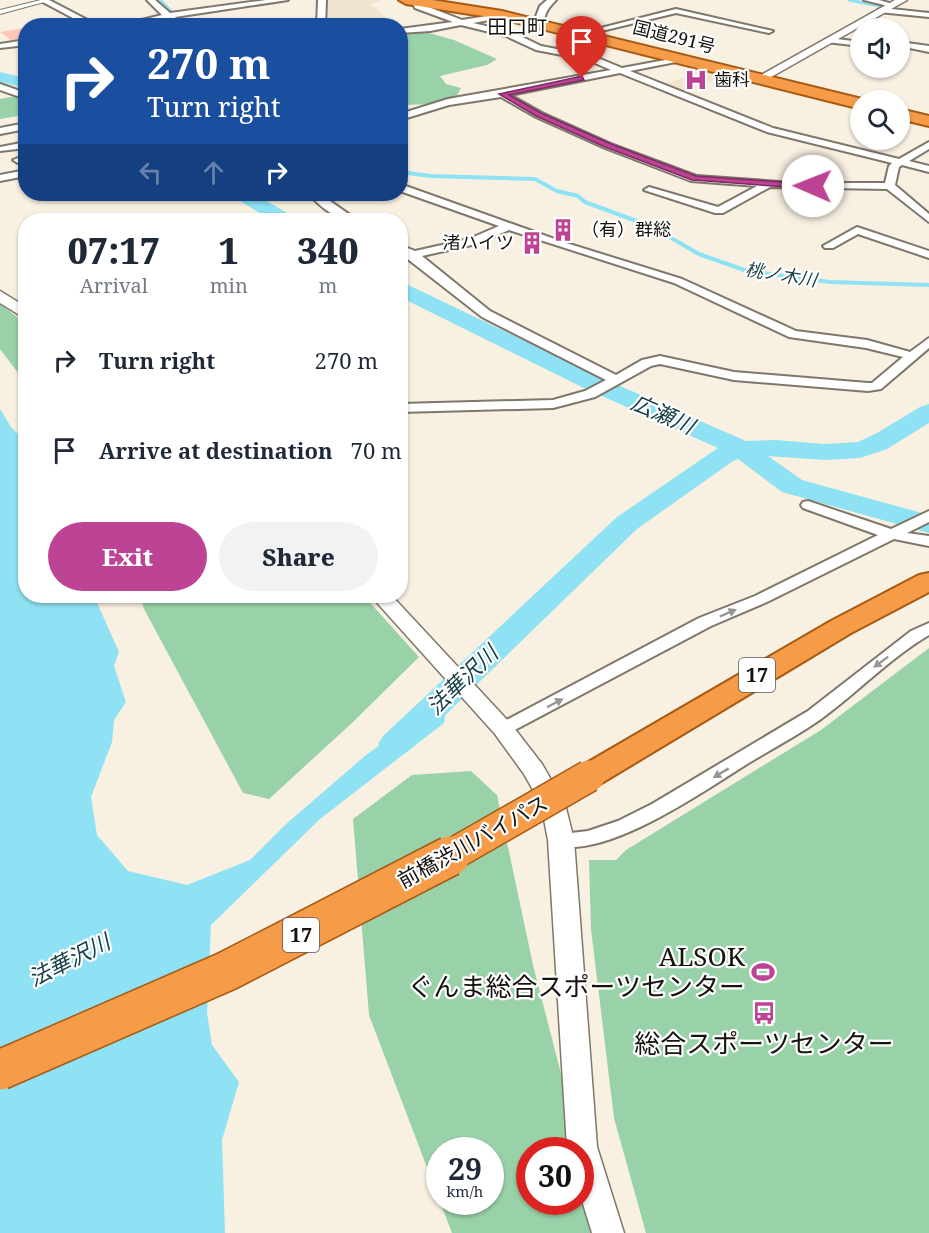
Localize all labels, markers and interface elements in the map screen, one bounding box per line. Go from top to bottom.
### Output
district label: 田口町 [487,13,547,40]
street label: 国道291号 [630,14,718,58]
pin [556,16,607,78]
map controls [850,18,910,150]
button: sound [850,18,910,78]
icon: arrive [565,25,598,58]
text: 270 m [147,34,271,91]
icon: right [48,42,126,120]
hospital icon: 歯科 [683,67,709,93]
place label: 歯科 [714,67,750,91]
text: Turn right [147,88,280,125]
button: search [850,90,910,150]
position arrow [781,154,845,218]
icon: left [134,156,167,189]
icon: ahead [197,156,230,189]
icon: right [260,156,293,189]
building icon: （有）群総 [550,217,576,243]
place label: （有）群総 [581,217,671,241]
text: 07:17 [67,226,160,275]
text: 1 [219,226,239,275]
text: 340 [297,226,359,275]
place label: 渚ハイツ [442,230,514,254]
building icon: 渚ハイツ [519,230,545,256]
water label: 桃ノ木川 [744,257,821,292]
text: Arrival [80,272,148,299]
text: min [210,272,248,299]
text: m [319,272,337,299]
icon: right [48,344,81,377]
text: Turn right [99,345,215,375]
text: 270 m [315,345,378,375]
water label: 広瀬川 [627,386,701,441]
icon: arrive [48,434,81,467]
text: Arrive at destination [99,435,333,465]
text: 70 m [351,435,402,465]
button: Exit [48,522,207,591]
button: Share [219,522,378,591]
one-way arrow [719,608,737,617]
water label: 法華沢川 [419,637,505,721]
one-way arrow [874,656,889,668]
road number: 17 [739,658,775,692]
one-way arrow [547,698,564,708]
one-way arrow [713,767,729,778]
street label: 前橋渋川バイパス [392,788,553,894]
road number: 17 [283,918,319,952]
water label: 法華沢川 [23,925,116,992]
place label: ALSOK ぐんま総合スポーツセンター [408,938,746,1004]
sports icon: ALSOK ぐんま総合スポーツセンター [750,959,776,985]
bus stop icon: 総合スポーツセンター [751,1000,777,1026]
place label: 総合スポーツセンター [634,1025,894,1061]
speed limit sign: 30 [516,1137,594,1215]
text: 29 [448,1148,482,1189]
text: km/h [447,1181,483,1201]

